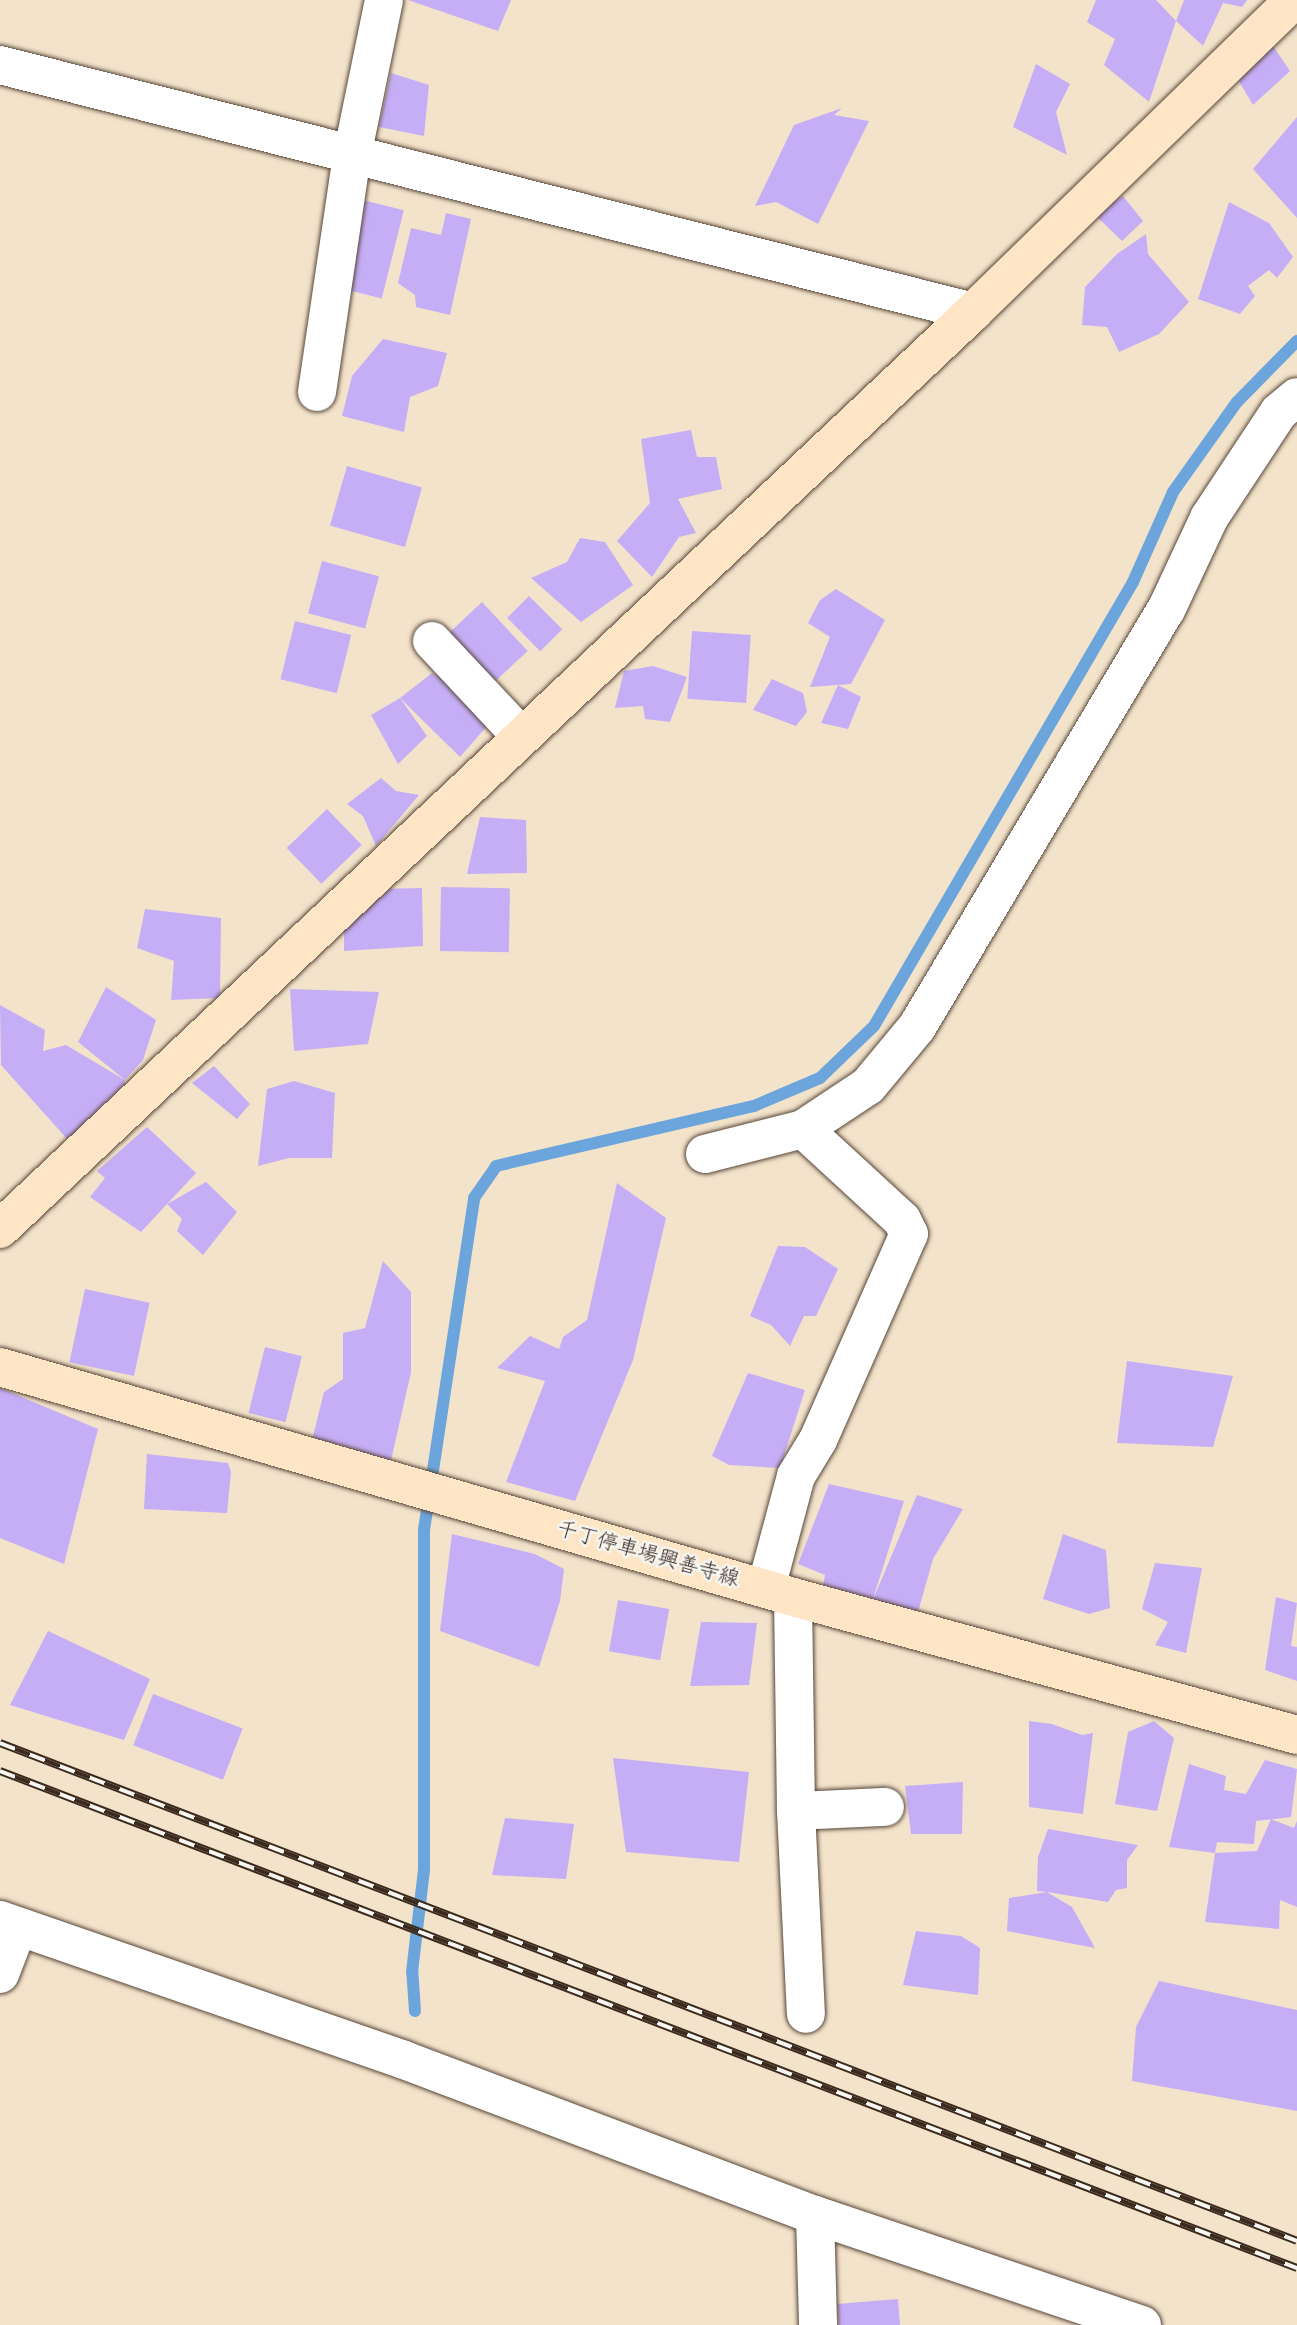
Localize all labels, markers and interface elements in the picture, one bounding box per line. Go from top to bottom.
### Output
street label: 千丁停車場興善寺線 [554,1516,742,1592]

